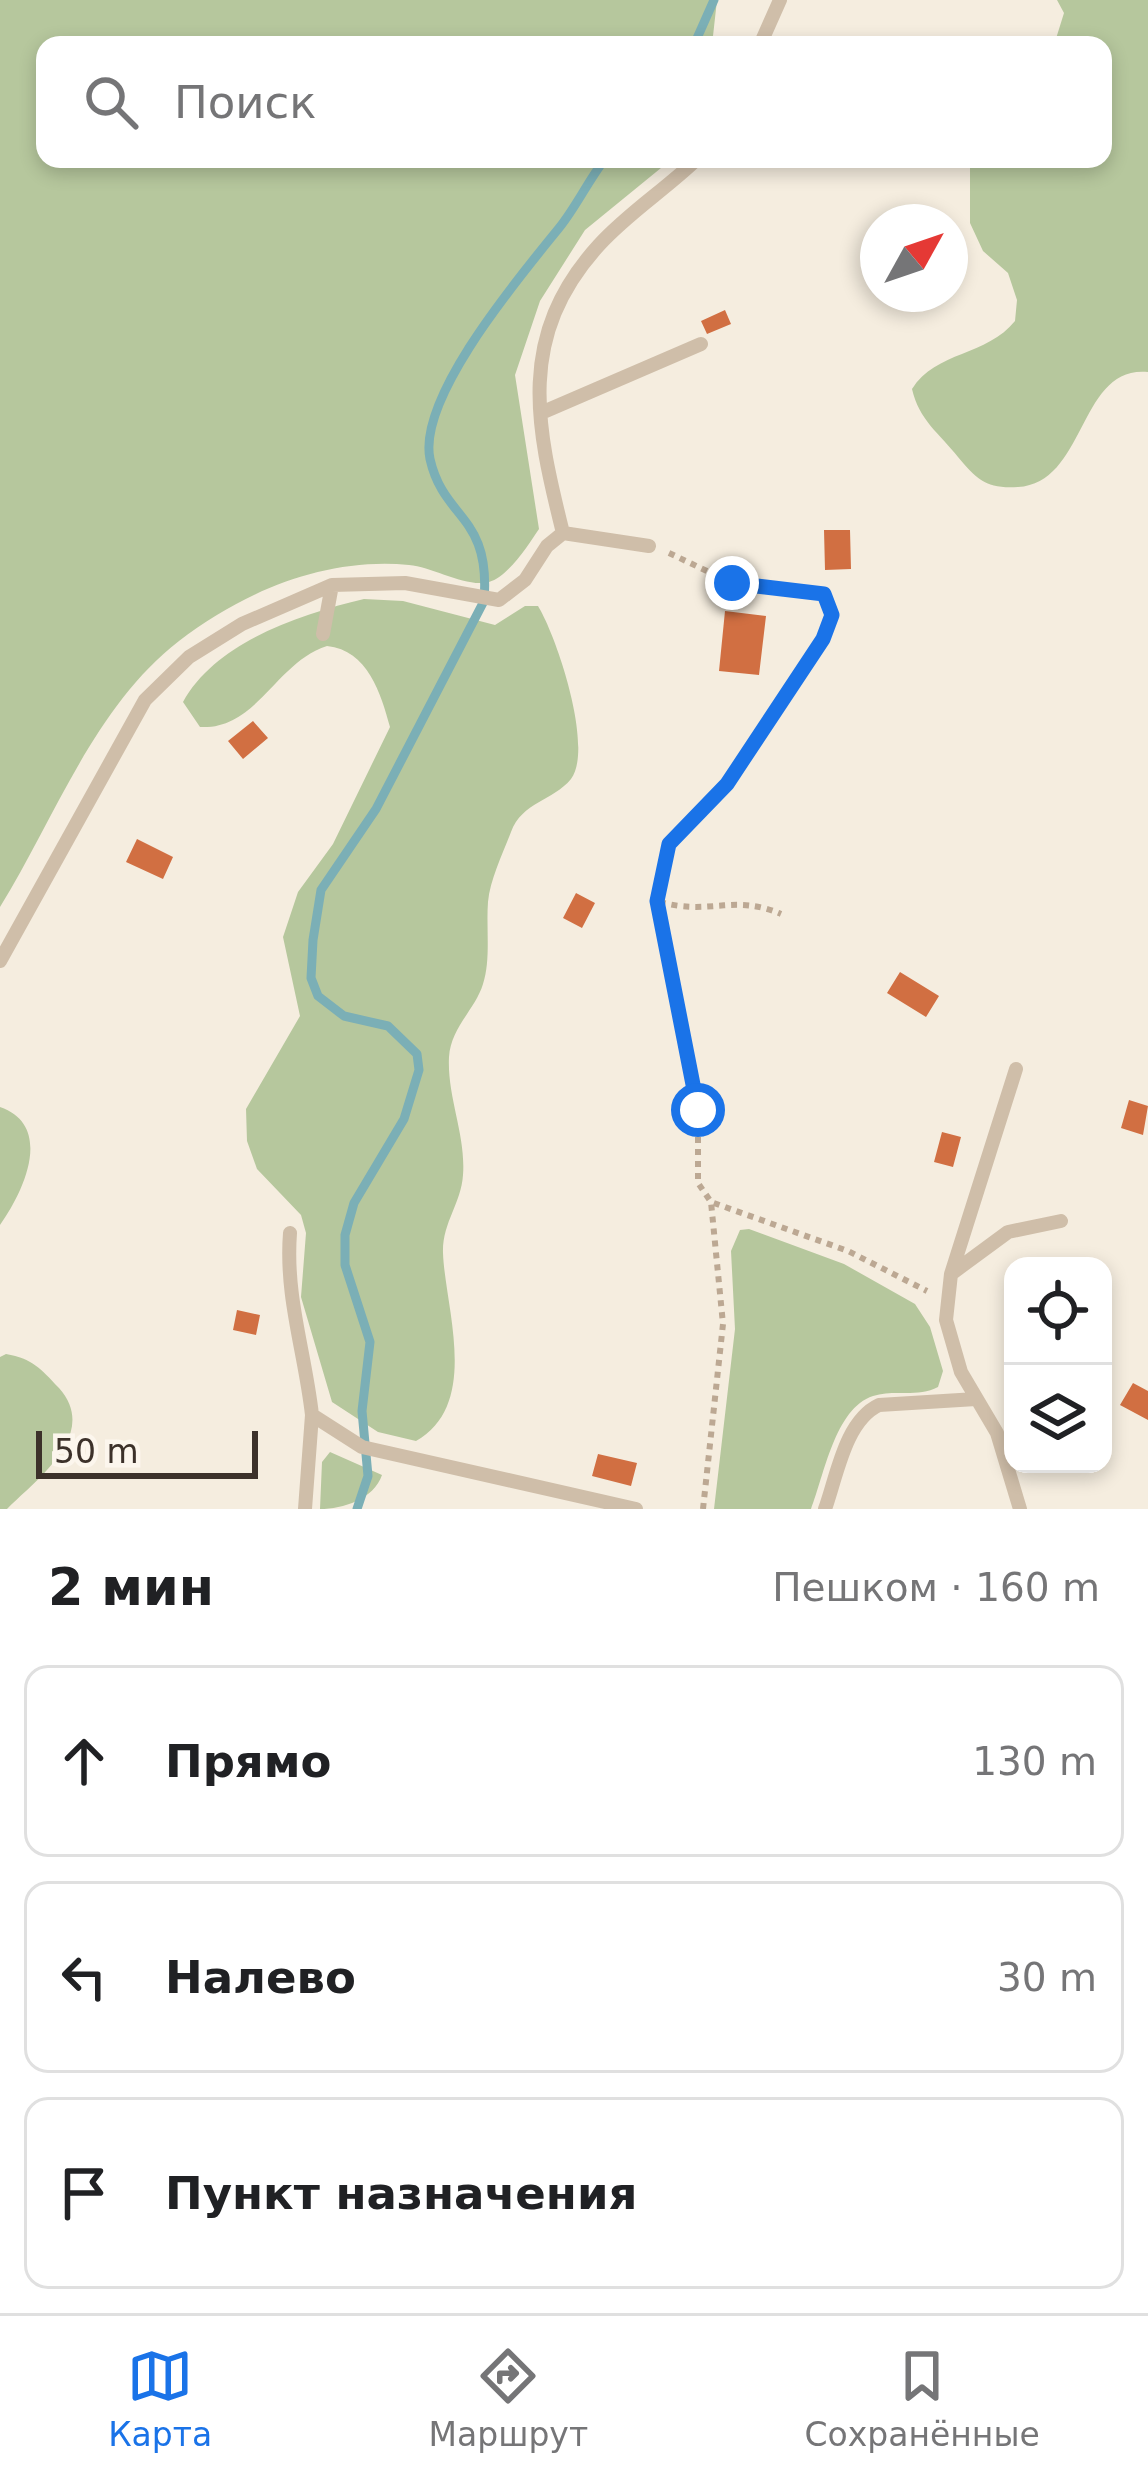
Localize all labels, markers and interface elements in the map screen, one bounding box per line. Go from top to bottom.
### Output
search box [36,36,1112,168]
icon: search [78,69,144,135]
text: Поиск [174,76,317,129]
north arrow [860,204,968,312]
route end [705,556,759,610]
route start [671,1083,725,1137]
map controls [1004,1257,1112,1473]
button: locate [1004,1257,1112,1365]
button: layers [1004,1365,1112,1473]
scale bar [36,1425,258,1478]
text: 50 m [54,1432,139,1471]
text: 2 мин [48,1558,214,1617]
text: Пешком · 160 m [772,1565,1100,1610]
icon: ahead [51,1728,117,1794]
text: Прямо [165,1735,331,1788]
text: 130 m [972,1739,1097,1784]
icon: left [51,1944,117,2010]
text: Налево [165,1951,356,2004]
text: 30 m [997,1955,1097,2000]
icon: arrive [51,2160,117,2226]
text: Пункт назначения [165,2167,637,2220]
tab: Карта [108,2343,212,2454]
tab: Маршрут [429,2343,588,2454]
tab: Сохранённые [804,2343,1040,2454]

